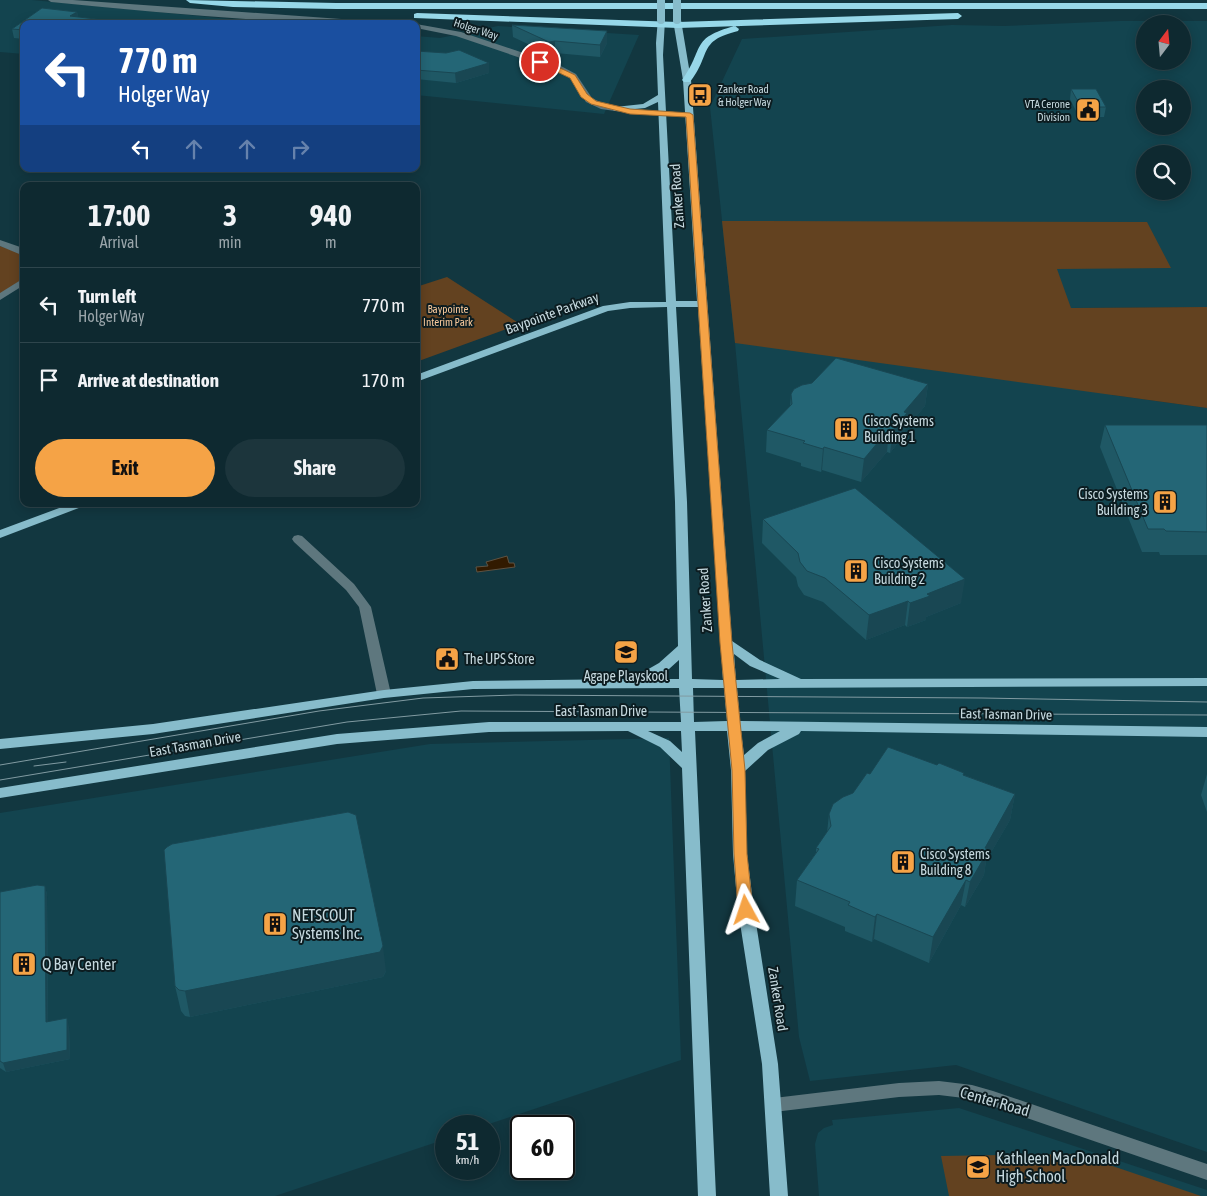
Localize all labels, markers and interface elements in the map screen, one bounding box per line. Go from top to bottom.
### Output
north arrow [1136,15,1191,70]
map controls [1136,15,1191,200]
street label: Holger Way [452,16,500,42]
icon: left [35,40,100,105]
text: 770 m [118,40,197,80]
pin [519,41,561,83]
icon: arrive [526,48,554,76]
button: sound [1136,80,1191,135]
text: Holger Way [118,81,210,107]
bus stop icon: Zanker Road & Holger Way [687,82,713,108]
place label: Zanker Road & Holger Way [718,83,772,108]
public building icon: VTA Cerone Division [1075,97,1101,123]
place label: VTA Cerone Division [1025,98,1070,123]
icon: left [127,135,155,163]
icon: ahead [180,135,208,163]
icon: ahead [233,135,261,163]
icon: right [286,135,314,163]
button: search [1136,145,1191,200]
street label: Zanker Road [667,163,687,229]
text: 17:00 [88,198,150,232]
text: 3 [223,198,237,232]
text: 940 [310,198,352,232]
text: Arrival [100,233,139,251]
text: min [219,233,242,251]
text: m [325,233,337,251]
text: Turn left [78,285,136,307]
street label: Baypointe Parkway [503,289,601,337]
icon: left [35,291,63,319]
text: 770 m [362,294,405,316]
park label: Baypointe Interim Park [423,303,473,328]
text: Holger Way [78,307,145,325]
icon: arrive [35,366,63,394]
text: Arrive at destination [78,369,219,391]
text: 170 m [362,369,405,391]
place label: Cisco Systems Building 1 [864,413,934,445]
building icon: Cisco Systems Building 1 [833,416,859,442]
button: Exit [35,439,215,497]
button: Share [225,439,405,497]
place label: Cisco Systems Building 3 [1078,486,1148,518]
building icon: Cisco Systems Building 3 [1152,489,1178,515]
place label: Cisco Systems Building 2 [874,555,944,587]
building icon: Cisco Systems Building 2 [843,558,869,584]
street label: Zanker Road [695,567,715,633]
school or university icon: Agape Playskool [613,639,639,665]
public building icon: The UPS Store [434,646,460,672]
place label: The UPS Store [464,651,535,667]
place label: Agape Playskool [584,668,669,684]
street label: East Tasman Drive [555,703,647,719]
street label: East Tasman Drive [960,705,1052,723]
street label: East Tasman Drive [148,728,242,760]
place label: Cisco Systems Building 8 [920,846,990,878]
building icon: Cisco Systems Building 8 [890,849,916,875]
position arrow [719,883,771,935]
place label: NETSCOUT Systems Inc. [292,906,363,943]
building icon: NETSCOUT Systems Inc. [262,911,288,937]
building icon: Q Bay Center [11,951,37,977]
place label: Q Bay Center [42,955,116,974]
street label: Zanker Road [765,966,791,1032]
street label: Center Road [958,1083,1032,1119]
speed limit sign: 60 [510,1115,575,1180]
text: 51 [456,1127,479,1155]
place label: Kathleen MacDonald High School [996,1149,1119,1186]
text: km/h [456,1153,479,1167]
school or university icon: Kathleen MacDonald High School [965,1154,991,1180]

